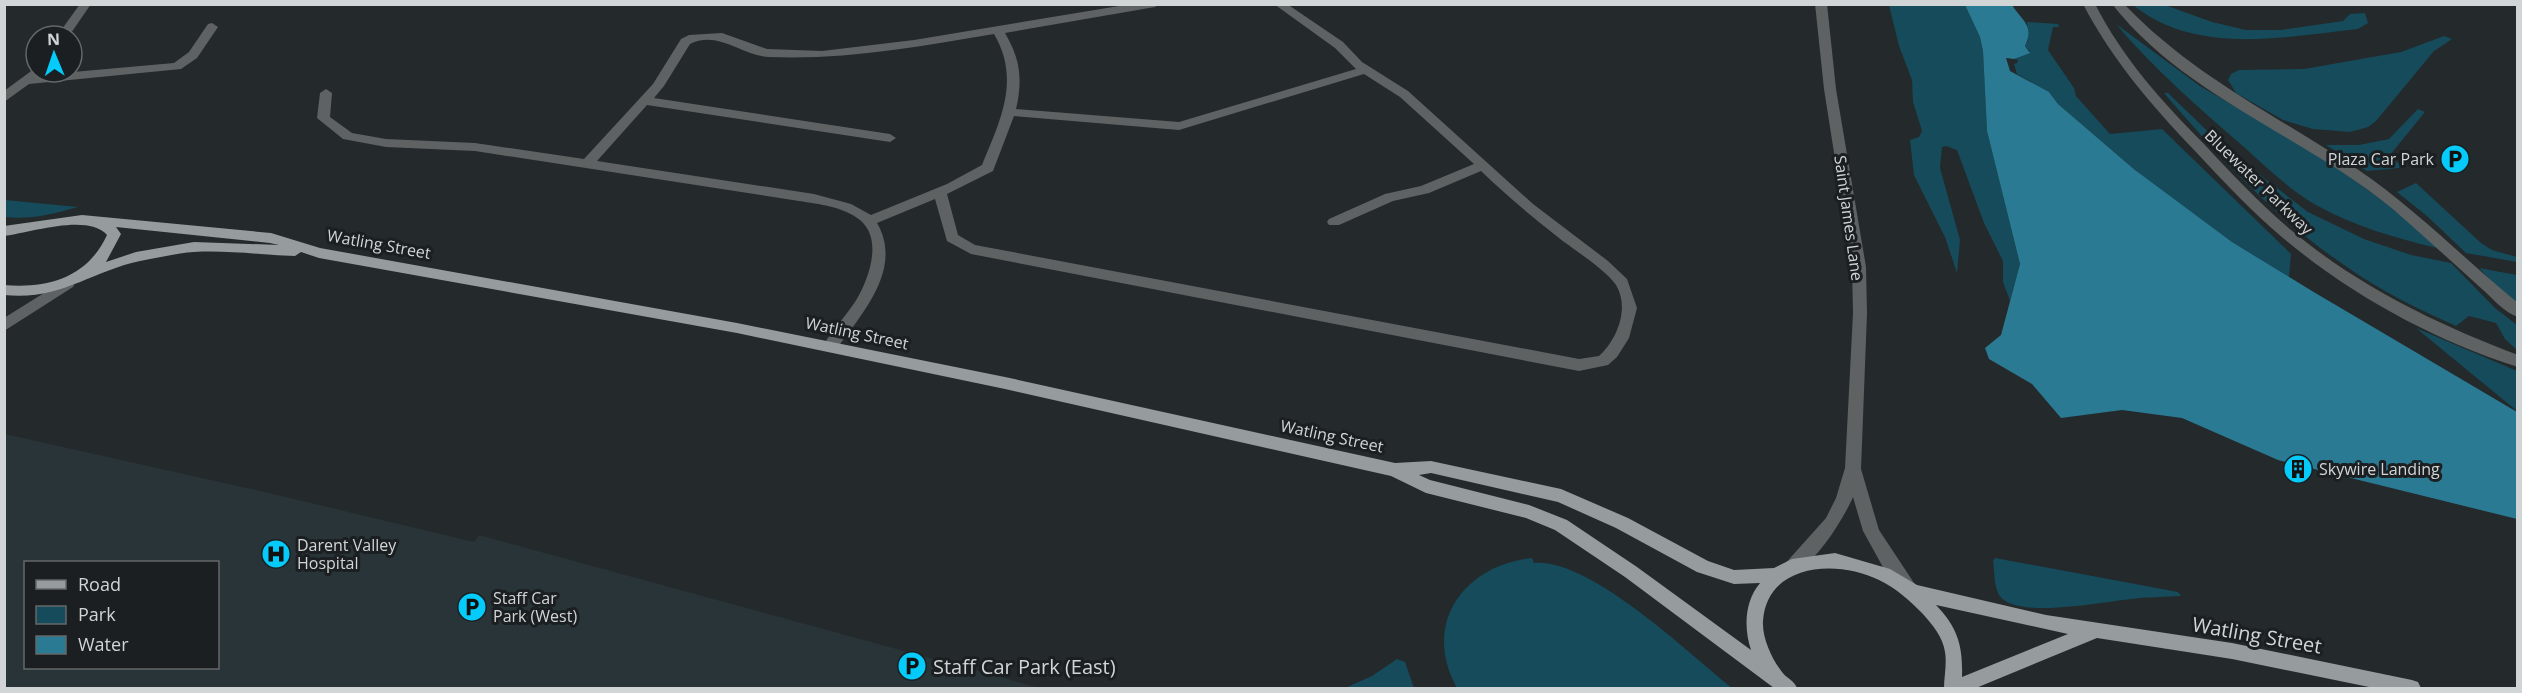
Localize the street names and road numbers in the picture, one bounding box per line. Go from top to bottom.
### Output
street label: Bluewater Parkway [2200,125,2319,240]
street label: Saint James Lane [1829,154,1869,282]
street label: Watling Street [325,224,433,264]
street label: Watling Street [803,311,911,355]
street label: Watling Street [1278,414,1386,458]
street label: Watling Street [2190,610,2324,660]

